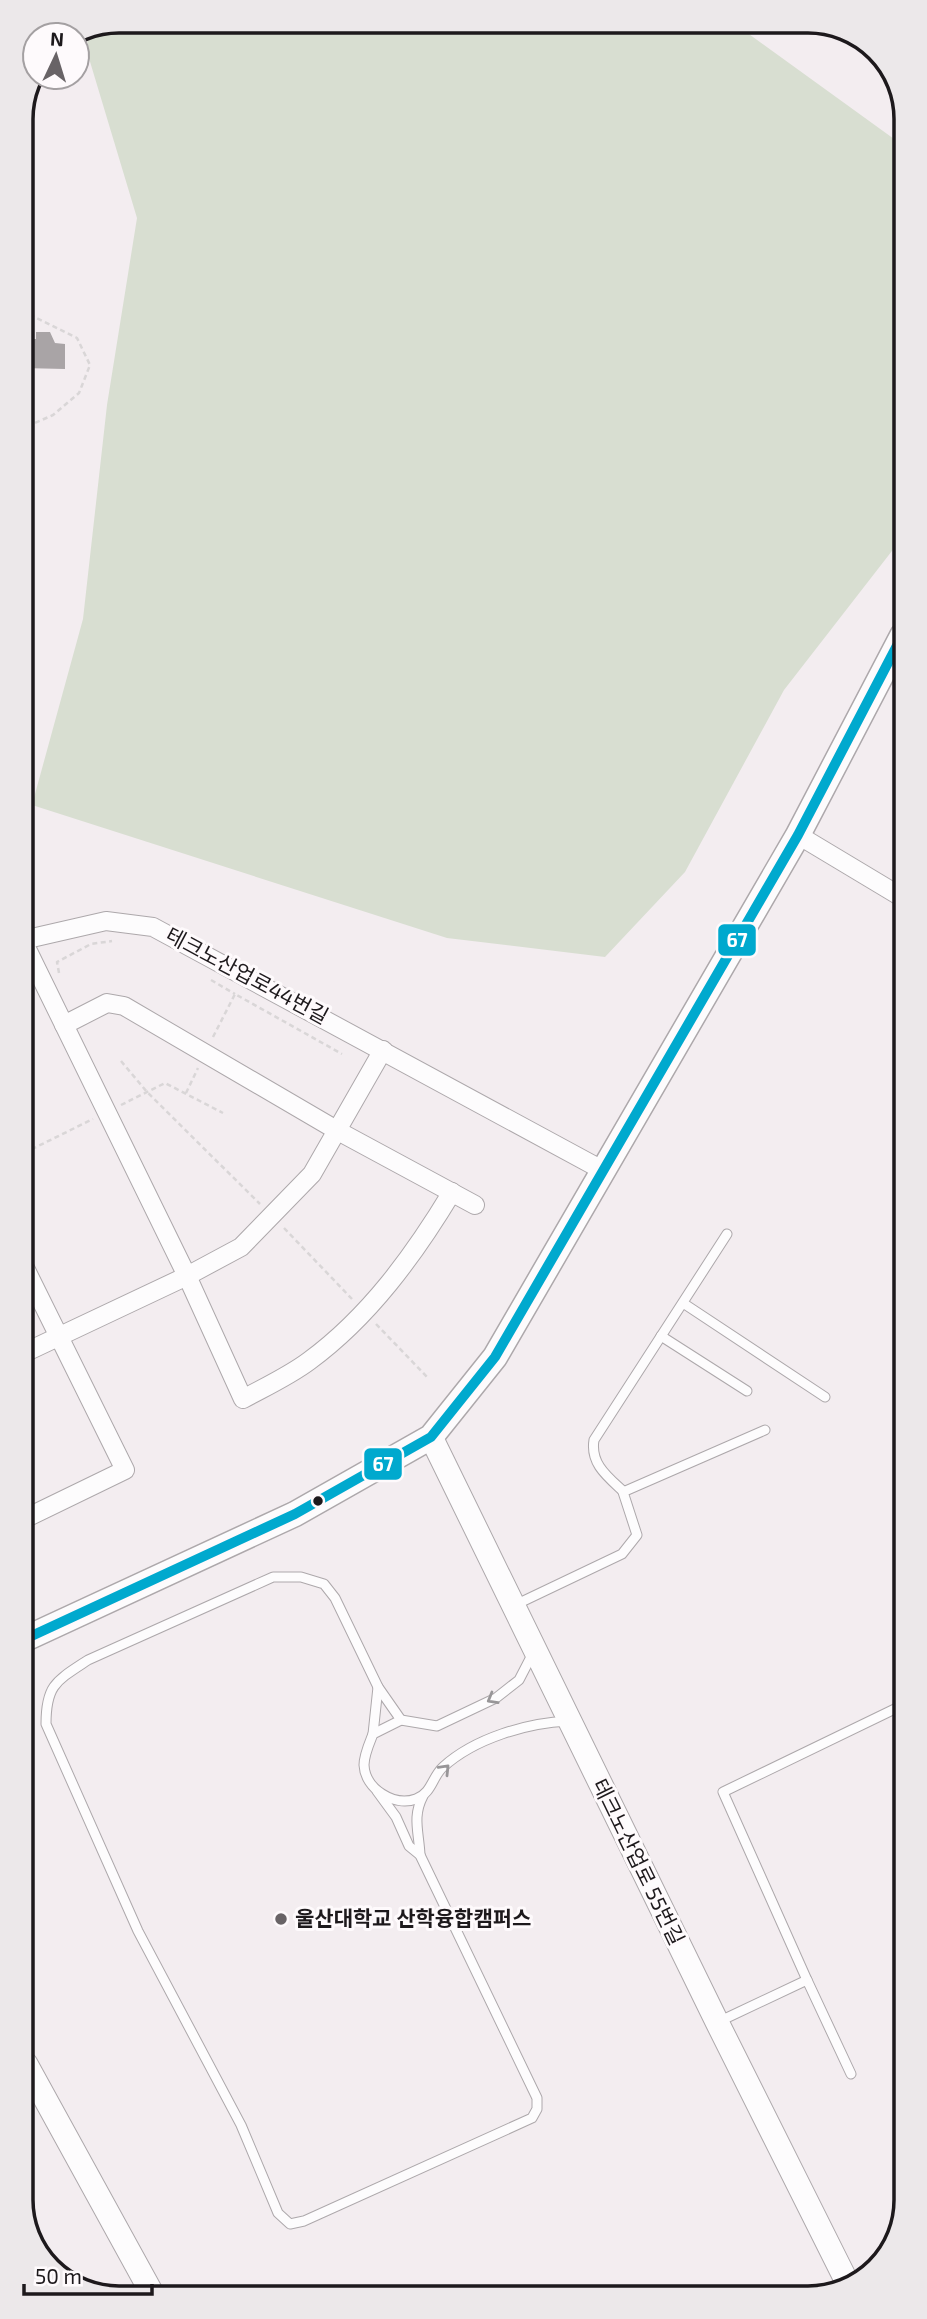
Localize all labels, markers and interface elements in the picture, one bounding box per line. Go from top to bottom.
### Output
north arrow [21,21,91,91]
text: N [50,27,65,50]
street label: 테크노산업로44번길 [162,921,333,1028]
line badge: 67 [717,923,757,957]
text: 67 [726,928,748,951]
line badge: 67 [363,1447,403,1481]
text: 67 [372,1452,394,1475]
unlabelled marker [311,1494,325,1508]
one-way arrow [487,1690,500,1703]
one-way arrow [436,1765,449,1778]
street label: 테크노산업로 55번길 [588,1774,690,1949]
place label: 울산대학교 산학융합캠퍼스 [295,1905,531,1930]
marker: 울산대학교 산학융합캠퍼스 [273,1911,289,1927]
scale bar [24,2252,152,2296]
text: 50 m [35,2263,82,2288]

